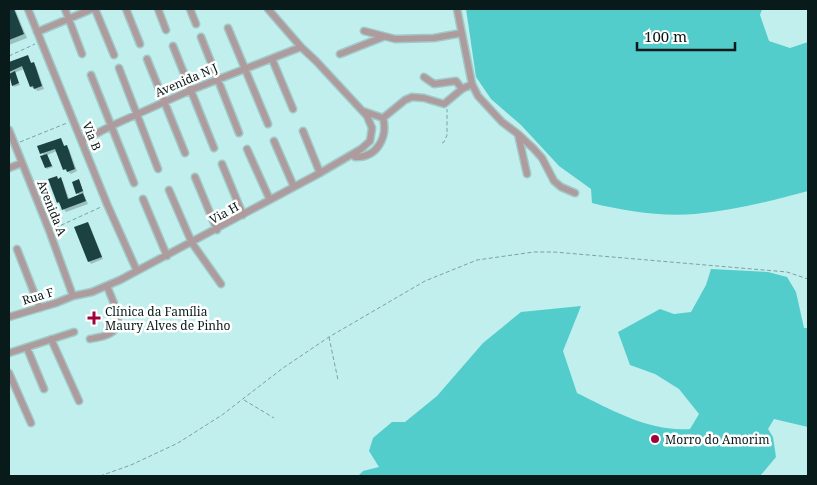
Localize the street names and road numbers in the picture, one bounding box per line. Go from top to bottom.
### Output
street label: Avenida N J [152,59,220,101]
street label: Via B [79,119,105,153]
street label: Avenida A [33,178,71,239]
street label: Via H [206,198,242,228]
street label: Rua F [20,283,56,309]

